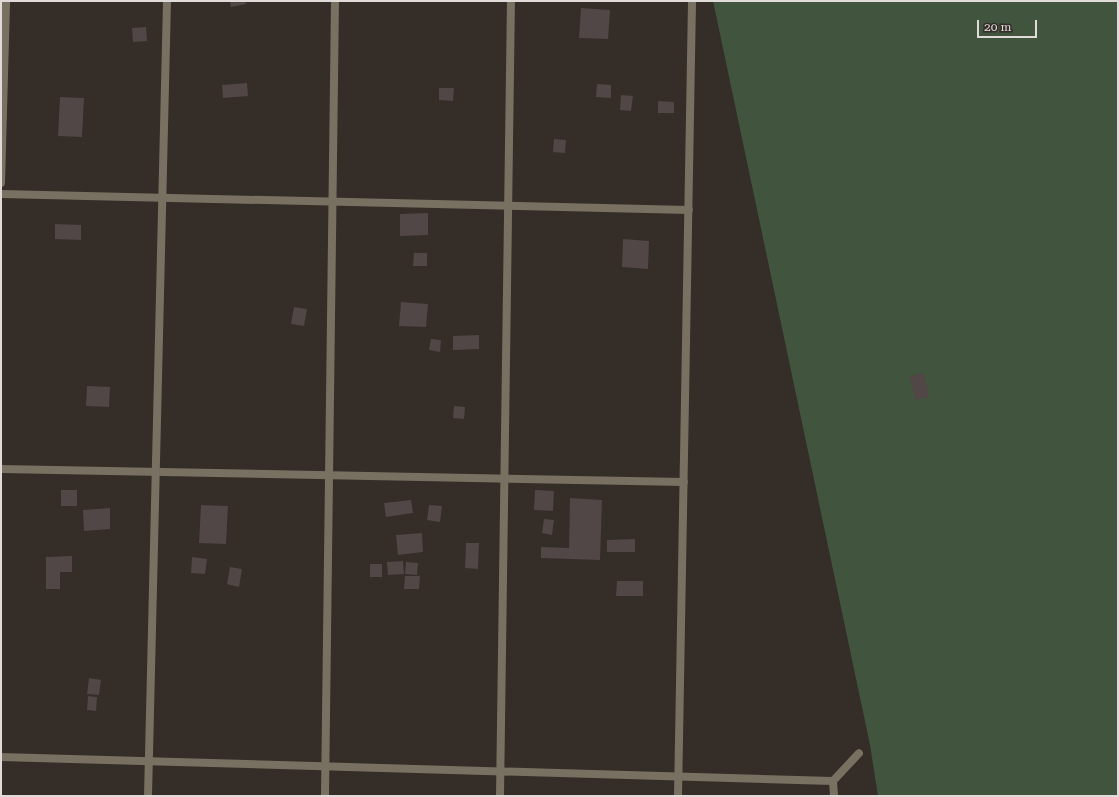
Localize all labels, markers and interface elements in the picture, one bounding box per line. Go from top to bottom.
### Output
scale bar [979,12,1039,38]
text: 20 m [984,20,1011,34]

